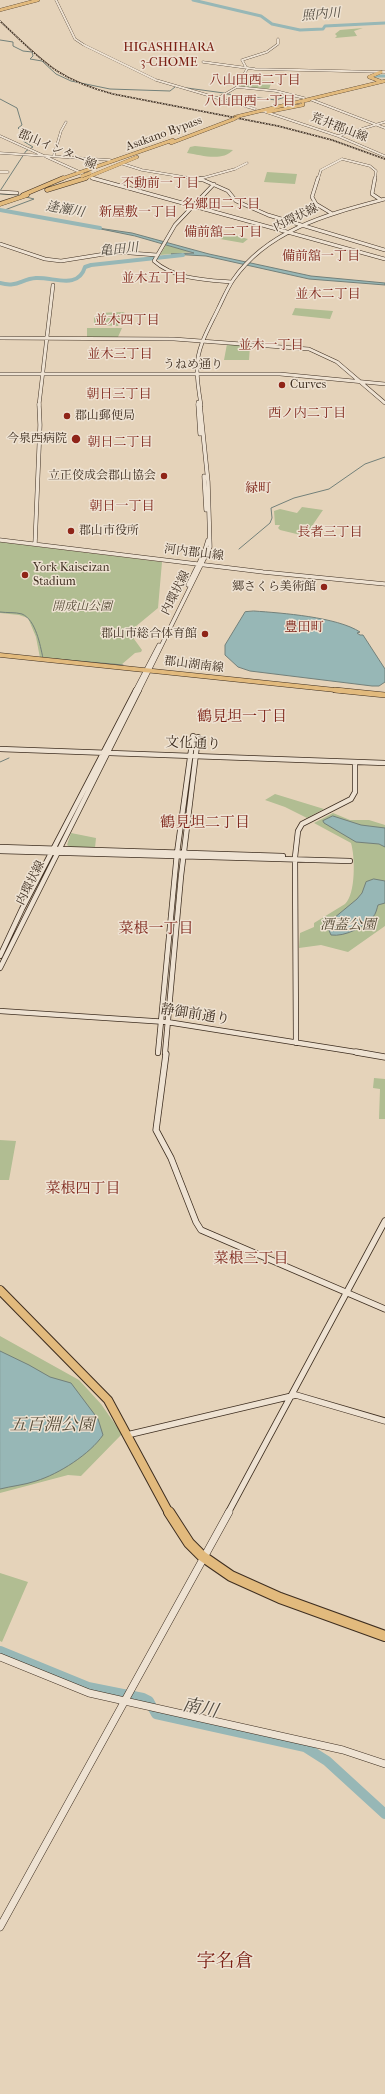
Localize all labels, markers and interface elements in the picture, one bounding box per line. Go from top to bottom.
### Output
water label: 照内川 [301,6,341,24]
district label: HIGASHIHARA 3-CHOME [118,40,220,71]
district label: 八山田西二丁目 [210,73,300,89]
district label: 八山田西一丁目 [205,94,295,110]
street label: 荒井郡山線 [308,111,370,145]
street label: Asakano Bypass [124,114,204,154]
street label: 郡山インター線 [16,127,98,173]
district label: 不動前一丁目 [121,176,199,192]
district label: 名郷田二丁目 [182,197,260,213]
water label: 逢瀬川 [44,199,86,221]
street label: 内環状線 [271,201,321,235]
district label: 新屋敷一丁目 [99,205,177,221]
district label: 備前舘二丁目 [184,225,262,241]
water label: 亀田川 [99,240,139,260]
district label: 備前舘一丁目 [282,249,360,265]
district label: 並木五丁目 [122,271,186,287]
district label: 並木二丁目 [296,287,360,303]
district label: 並木四丁目 [95,313,159,329]
district label: 並木一丁目 [239,338,303,354]
district label: 並木三丁目 [88,347,152,363]
street label: うねめ通り [163,358,223,372]
place label: Curves [290,378,326,392]
marker: Curves [277,380,287,390]
district label: 朝日三丁目 [87,387,151,403]
district label: 西ノ内二丁目 [268,406,346,422]
place label: 郡山郵便局 [75,409,135,423]
marker: 郡山郵便局 [62,411,72,421]
place label: 今泉西病院 [7,432,67,446]
marker: 今泉西病院 [70,433,82,445]
district label: 朝日二丁目 [88,435,152,451]
place label: 立正佼成会郡山協会 [48,469,156,483]
marker: 立正佼成会郡山協会 [159,471,169,481]
district label: 緑町 [245,481,271,497]
district label: 朝日一丁目 [90,499,154,515]
place label: 郡山市役所 [79,524,139,538]
district label: 長者三丁目 [298,525,362,541]
marker: 郡山市役所 [66,526,76,536]
street label: 河内郡山線 [163,542,225,564]
place label: York Kaiseizan Stadium [33,561,110,589]
street label: 内環状線 [159,568,193,618]
marker: York Kaiseizan Stadium [20,570,30,580]
place label: 郷さくら美術館 [232,580,316,594]
marker: 郷さくら美術館 [319,582,329,592]
park label: 開成山公園 [52,600,112,614]
district label: 豊田町 [285,620,323,636]
place label: 郡山市総合体育館 [101,627,197,641]
marker: 郡山市総合体育館 [200,629,210,639]
street label: 郡山湖南線 [163,654,225,676]
district label: 鶴見坦一丁目 [197,708,287,726]
street label: 文化通り [165,735,221,753]
district label: 鶴見坦二丁目 [160,814,250,832]
street label: 内環状線 [14,858,48,908]
park label: 酒蓋公園 [320,918,376,934]
district label: 菜根一丁目 [119,920,193,938]
street label: 静御前通り [159,1001,231,1029]
district label: 菜根四丁目 [46,1180,120,1198]
district label: 菜根三丁目 [214,1250,288,1268]
park label: 五百淵公園 [10,1416,94,1436]
water label: 南川 [180,1695,220,1723]
district label: 字名倉 [197,1951,253,1973]

